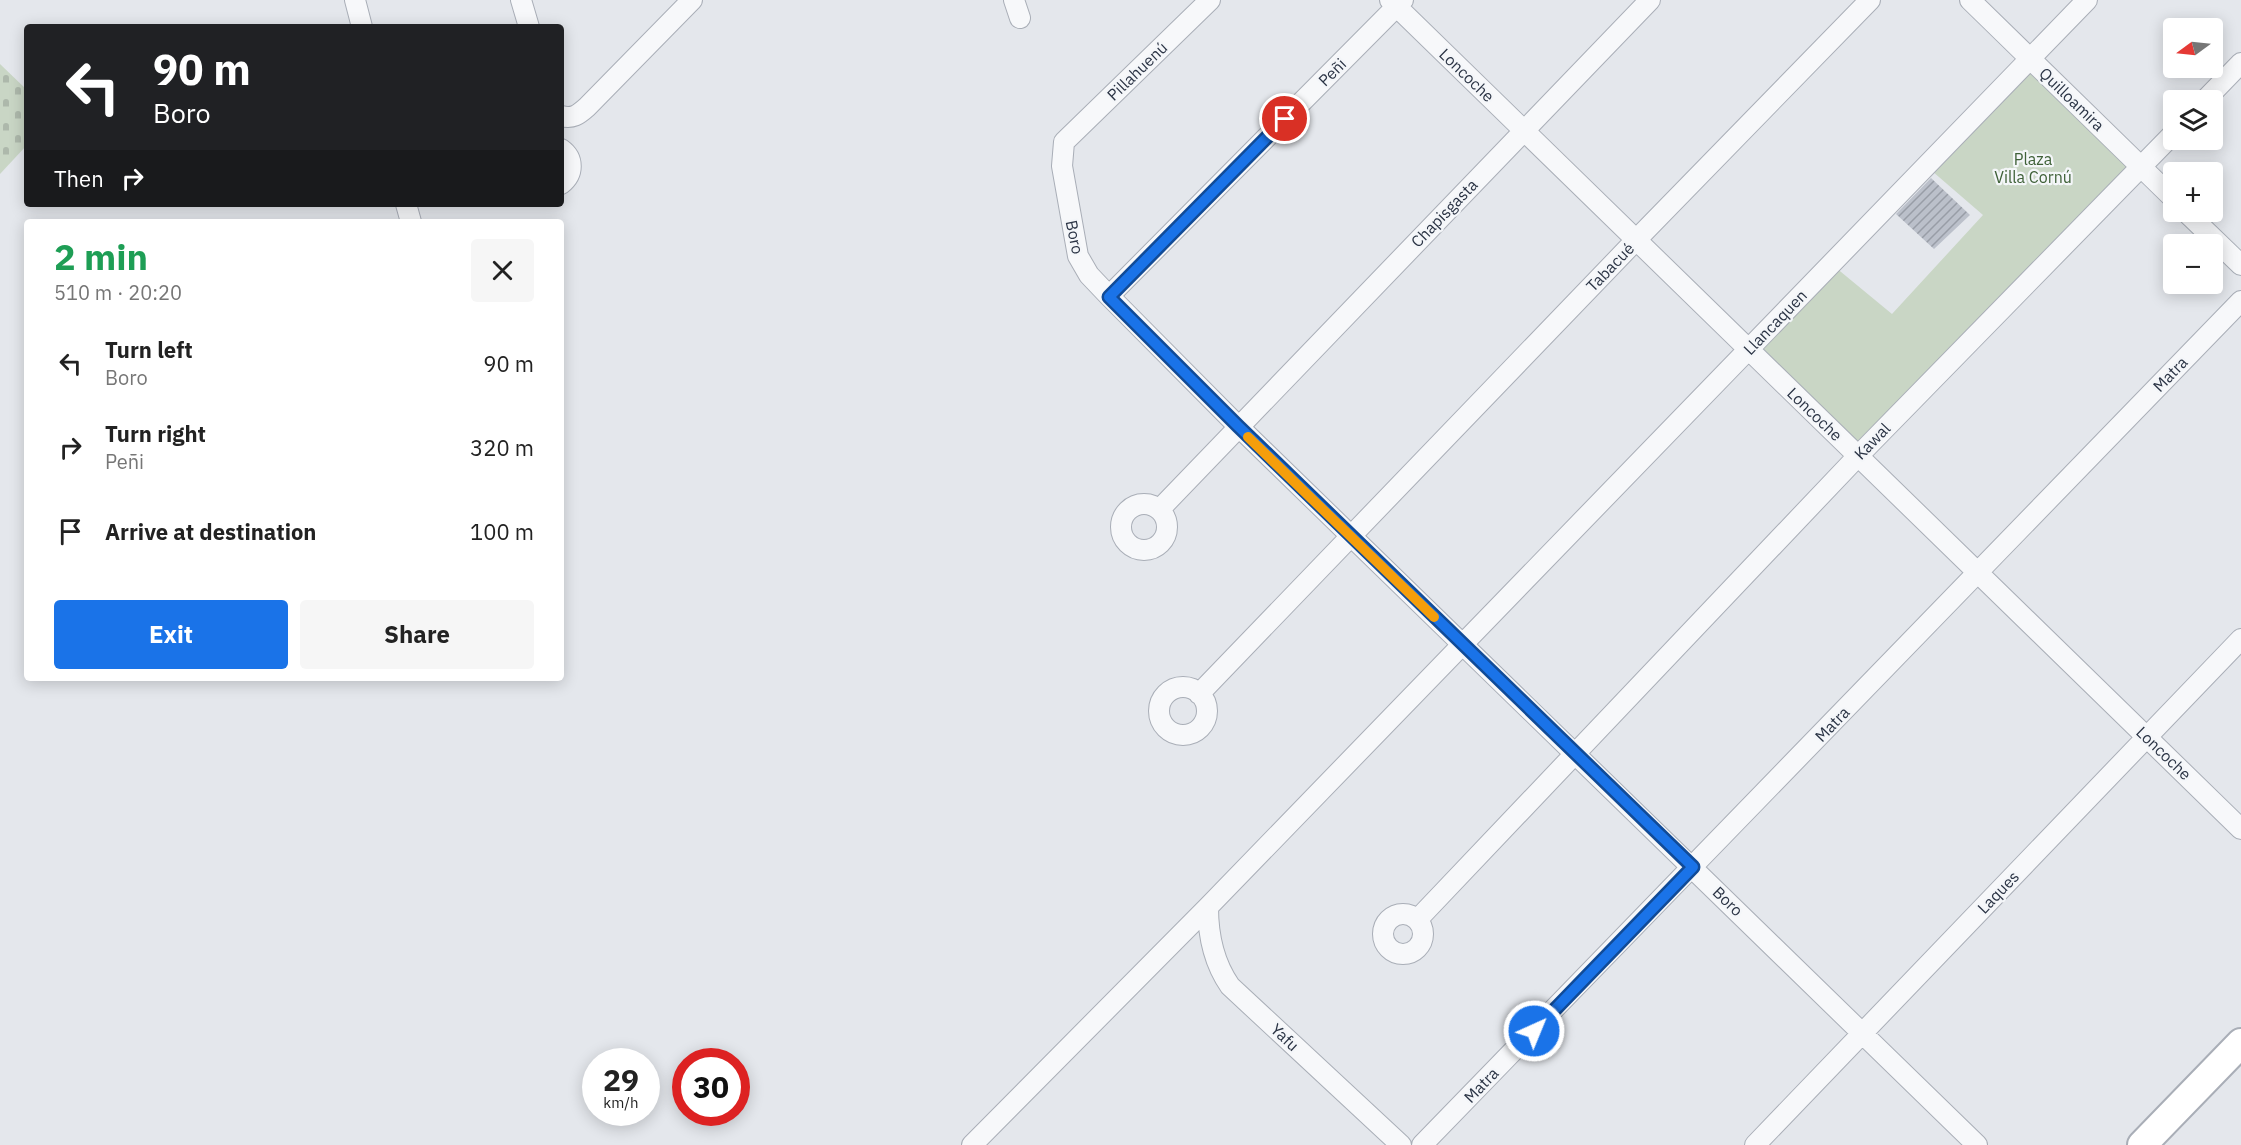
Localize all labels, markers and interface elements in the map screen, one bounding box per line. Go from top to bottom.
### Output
north arrow [2163,18,2223,78]
map controls [2163,18,2223,294]
street label: Pillahuenú [1103,37,1171,105]
text: 90 m [153,42,251,97]
street label: Loncoche [1435,44,1499,106]
icon: left [54,48,132,126]
street label: Peñi [1314,54,1350,90]
street label: Quilloamira [2035,63,2109,135]
button: layers [2163,90,2223,150]
pin [1259,93,1310,144]
text: Boro [153,95,211,130]
icon: arrive [1268,102,1301,135]
park label: Plaza Villa Cornú [1994,149,2072,187]
icon: right [116,162,149,195]
button: + [2163,162,2223,222]
text: Then [54,164,104,193]
street label: Chapisgasta [1406,174,1482,251]
street label: Boro [1062,218,1088,256]
text: 2 min [54,233,148,280]
button: − [2163,234,2223,294]
street label: Tabacué [1582,238,1638,296]
button: close [471,239,534,302]
text: 510 m · 20:20 [54,279,182,306]
street label: Llancaquen [1739,285,1811,359]
text: Turn left [105,335,193,364]
icon: left [54,347,87,380]
text: 90 m [483,349,534,378]
street label: Matra [2148,352,2192,396]
text: Boro [105,364,148,391]
street label: Loncoche [1783,383,1847,445]
street label: Kawal [1850,418,1894,464]
text: Turn right [105,419,206,448]
icon: right [54,431,87,464]
text: 320 m [470,433,534,462]
text: Peñi [105,448,144,475]
icon: arrive [54,515,87,548]
text: Arrive at destination [105,517,316,546]
text: 100 m [470,517,534,546]
button: Exit [54,600,288,669]
button: Share [300,600,534,669]
street label: Matra [1810,702,1854,746]
street label: Loncoche [2132,722,2196,784]
street label: Laques [1973,867,2023,917]
street label: Boro [1709,882,1747,920]
position arrow [1502,999,1566,1063]
street label: Yafu [1267,1019,1303,1055]
speed limit sign: 30 [672,1048,750,1126]
text: 29 [603,1060,639,1099]
street label: Matra [1459,1063,1503,1107]
text: km/h [603,1093,639,1112]

